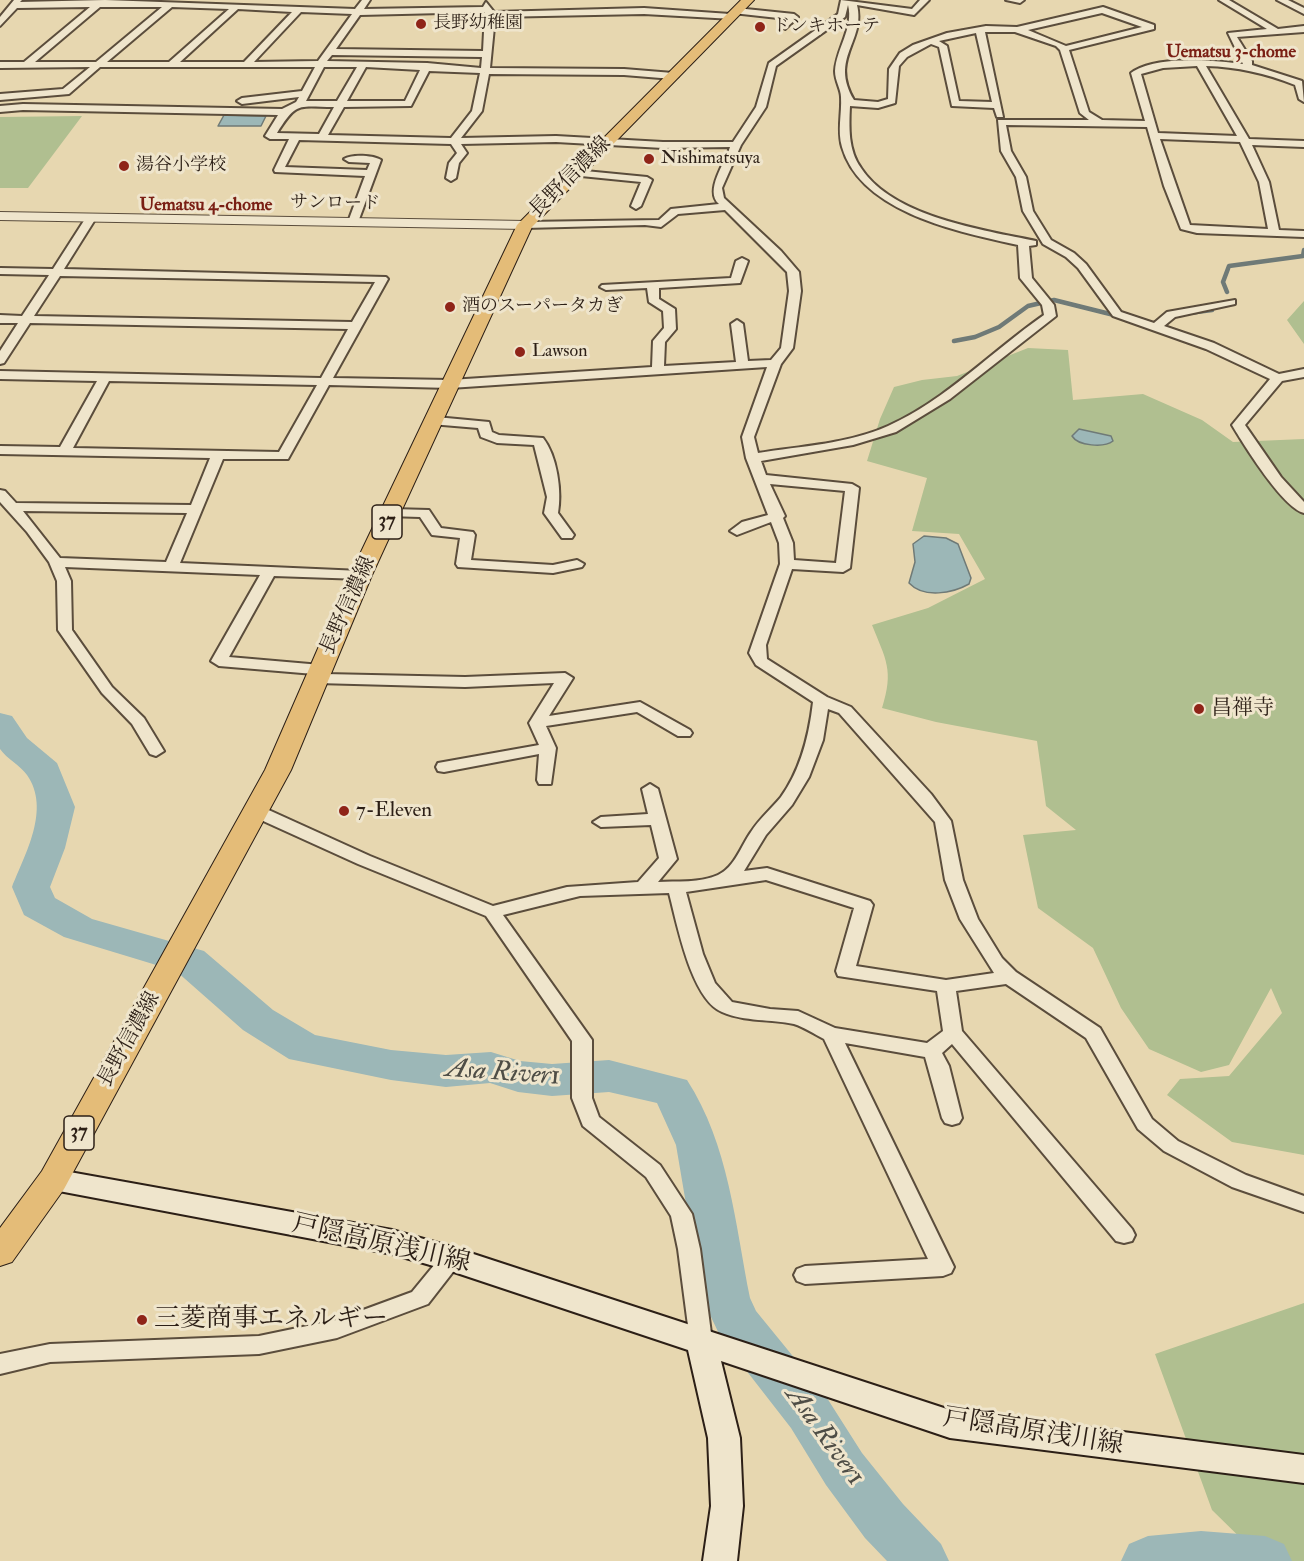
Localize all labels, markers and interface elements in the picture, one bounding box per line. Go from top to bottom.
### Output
place label: 長野幼稚園 [433,13,523,35]
place label: ドンキホーテ [772,16,880,38]
marker: 長野幼稚園 [414,17,428,31]
marker: ドンキホーテ [753,20,767,34]
district label: Uematsu 3-chome [1166,42,1296,64]
street label: 長野信濃線 [525,132,617,224]
place label: Nishimatsuya [661,148,760,170]
marker: Nishimatsuya [642,152,656,166]
place label: 湯谷小学校 [136,155,226,177]
marker: 湯谷小学校 [117,159,131,173]
street label: サンロード [290,192,380,216]
district label: Uematsu 4-chome [140,195,272,217]
place label: 酒のスーパータカぎ [462,296,623,318]
marker: 酒のスーパータカぎ [443,300,457,314]
place label: Lawson [532,341,587,363]
marker: Lawson [513,345,527,359]
road number: 37 [372,505,402,539]
street label: 長野信濃線 [316,553,382,659]
place label: 昌禅寺 [1211,696,1274,722]
marker: 昌禅寺 [1192,702,1206,716]
place label: 7-Eleven [356,798,432,824]
marker: 7-Eleven [337,804,351,818]
street label: 長野信濃線 [94,988,166,1092]
water label: Asa River1 [445,1054,561,1094]
road number: 37 [64,1116,94,1150]
street label: 戸隠高原浅川線 [289,1209,473,1281]
place label: 三菱商事エネルギー [154,1304,388,1336]
marker: 三菱商事エネルギー [135,1313,149,1327]
water label: Asa River1 [777,1381,871,1493]
street label: 戸隠高原浅川線 [941,1403,1125,1463]

